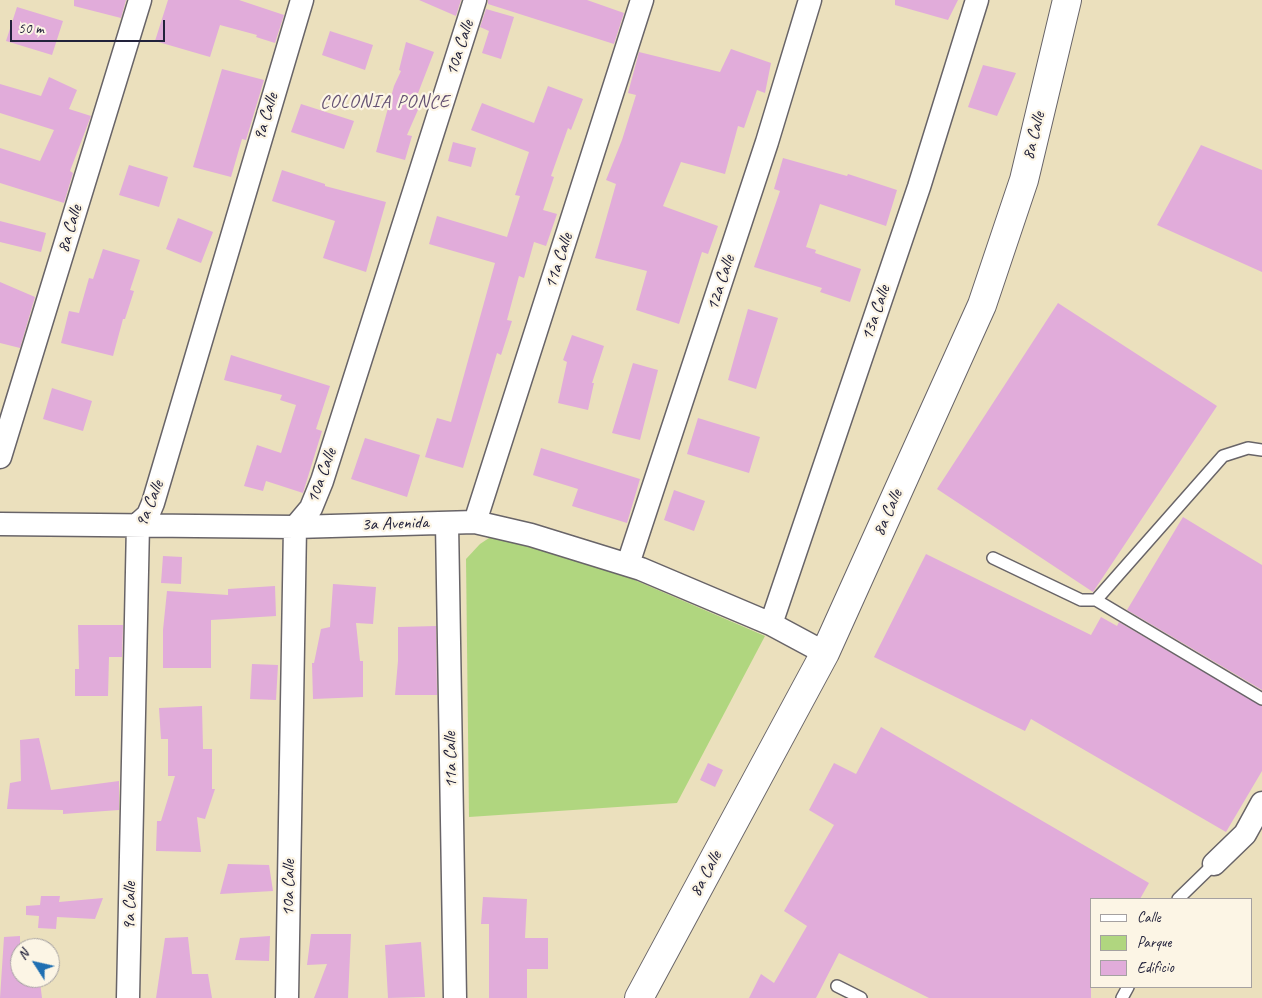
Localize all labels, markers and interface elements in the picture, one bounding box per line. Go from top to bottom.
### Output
scale bar [12,10,168,42]
street label: 10a Calle [441,18,479,78]
text: 50 m [18,19,44,38]
street label: 9a Calle [249,91,283,143]
district label: COLONIA PONCE [319,91,451,113]
street label: 8a Calle [1018,110,1050,162]
street label: 8a Calle [53,203,87,255]
street label: 11a Calle [540,231,578,291]
street label: 12a Calle [702,253,740,313]
street label: 13a Calle [857,283,895,343]
street label: 10a Calle [302,446,342,506]
street label: 9a Calle [131,477,169,531]
street label: 8a Calle [868,486,908,540]
street label: 3a Avenida [361,512,429,536]
street label: 11a Calle [440,731,462,789]
street label: 8a Calle [685,847,727,901]
street label: 10a Calle [278,859,300,917]
street label: 9a Calle [119,882,141,930]
legend [1090,898,1252,988]
text: Calle [1137,908,1161,927]
text: Parque [1137,933,1171,952]
north arrow [10,938,60,988]
text: N [14,946,33,963]
text: Edificio [1137,958,1174,977]

